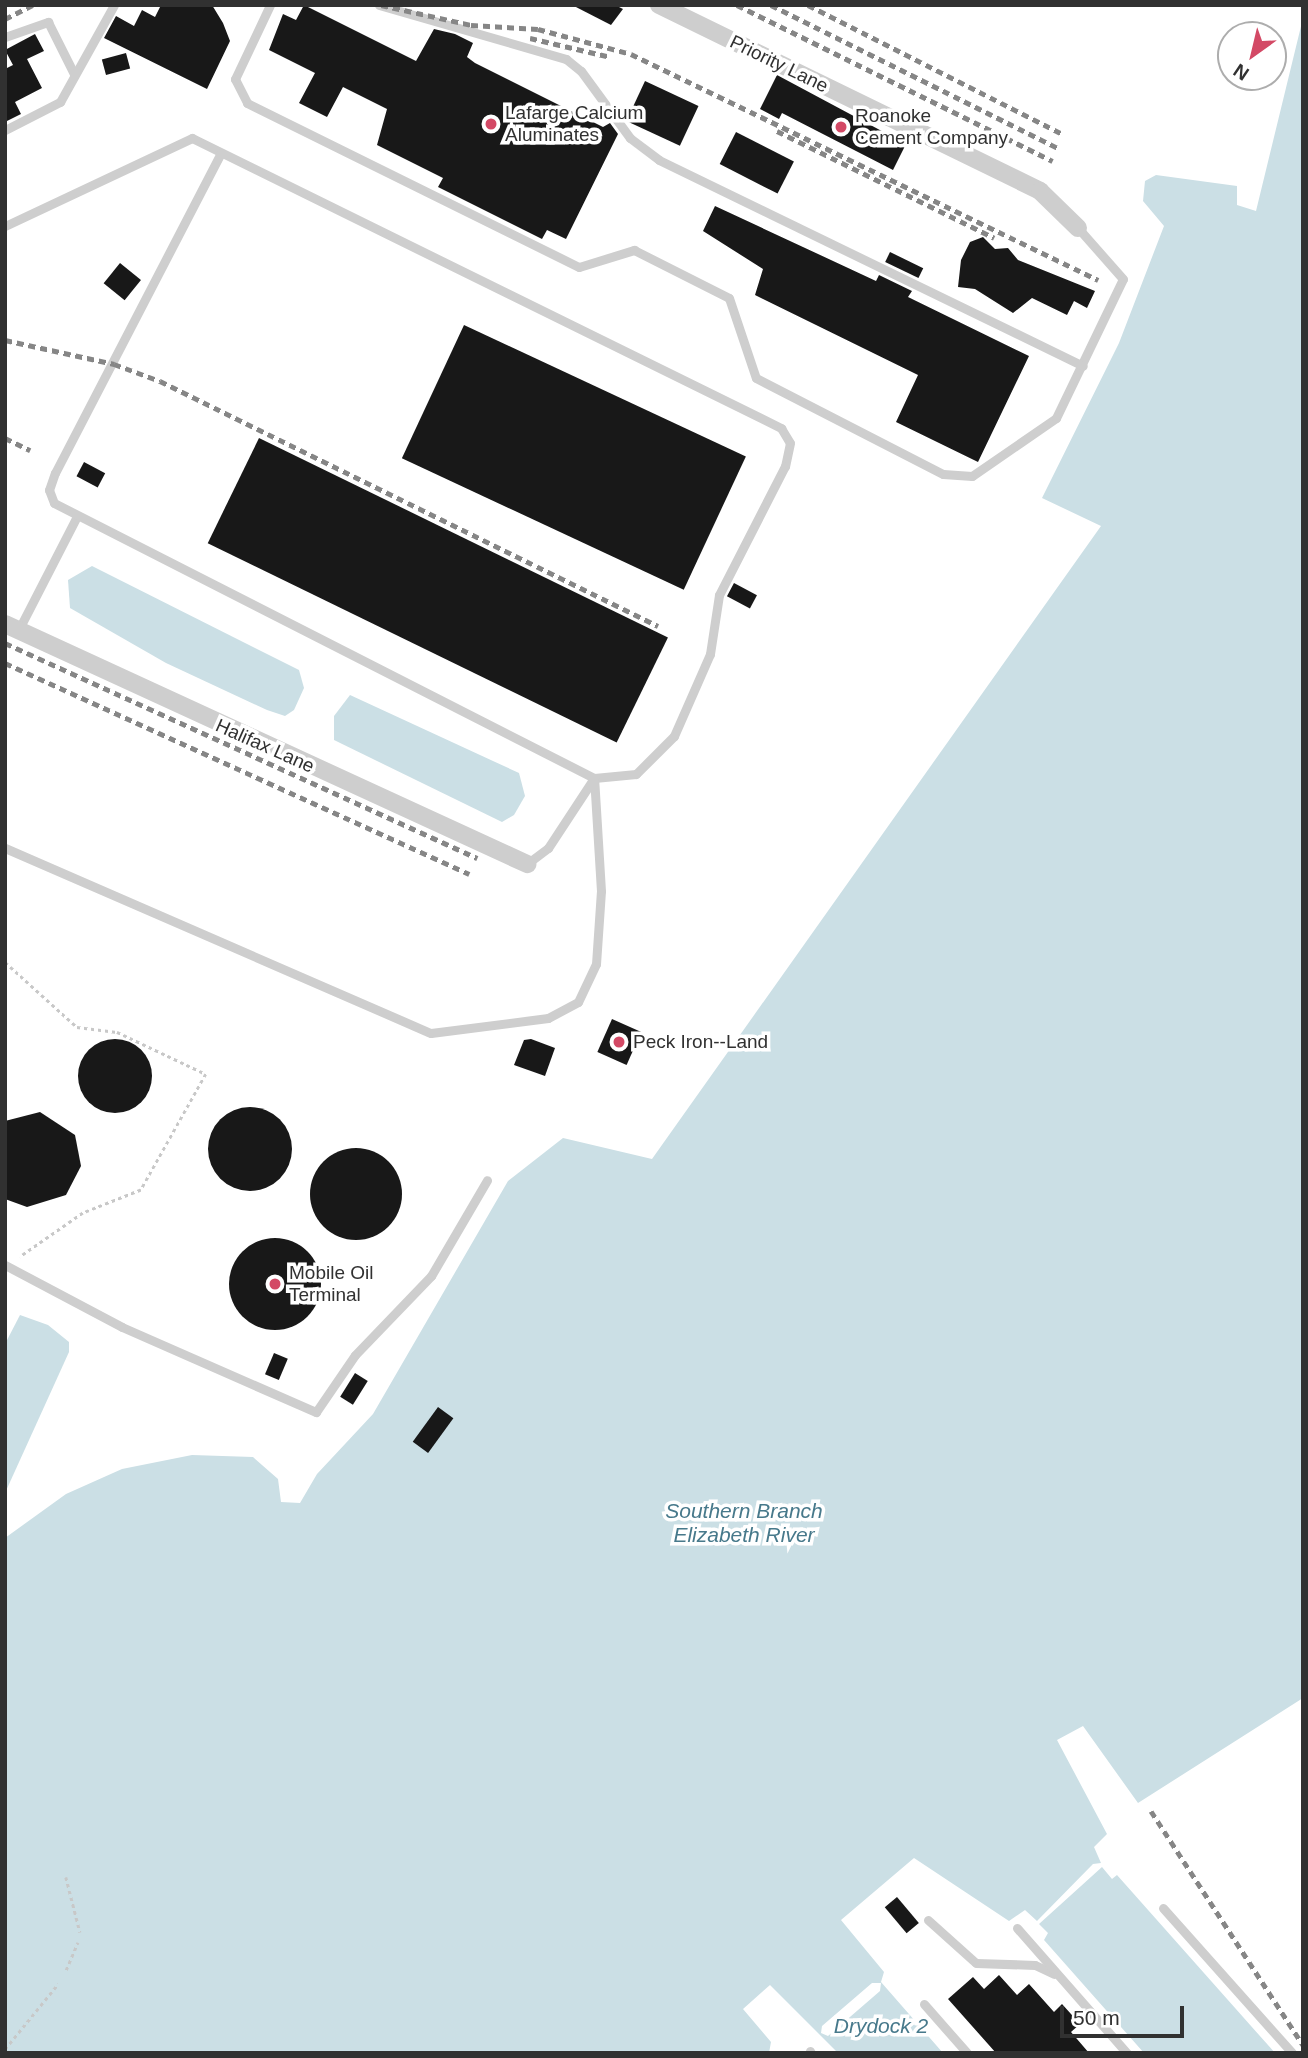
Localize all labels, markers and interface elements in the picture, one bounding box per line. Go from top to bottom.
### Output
north arrow [1217,21,1287,91]
street label: Priority Lane [726,30,832,98]
text: N [1230,60,1253,85]
place label: Lafarge Calcium Aluminates [505,102,643,146]
place label: Roanoke Cement Company [855,105,1008,149]
marker: Lafarge Calcium Aluminates [483,116,499,132]
marker: Roanoke Cement Company [833,119,849,135]
street label: Halifax Lane [212,714,318,778]
place label: Peck Iron--Land [633,1031,768,1053]
marker: Peck Iron--Land [611,1034,627,1050]
place label: Mobile Oil Terminal [289,1262,373,1306]
marker: Mobile Oil Terminal [267,1276,283,1292]
water label: Southern Branch Elizabeth River [665,1498,823,1548]
scale bar [1063,1992,1187,2036]
text: 50 m [1073,2006,1120,2029]
water label: Drydock 2 [834,2013,928,2039]

